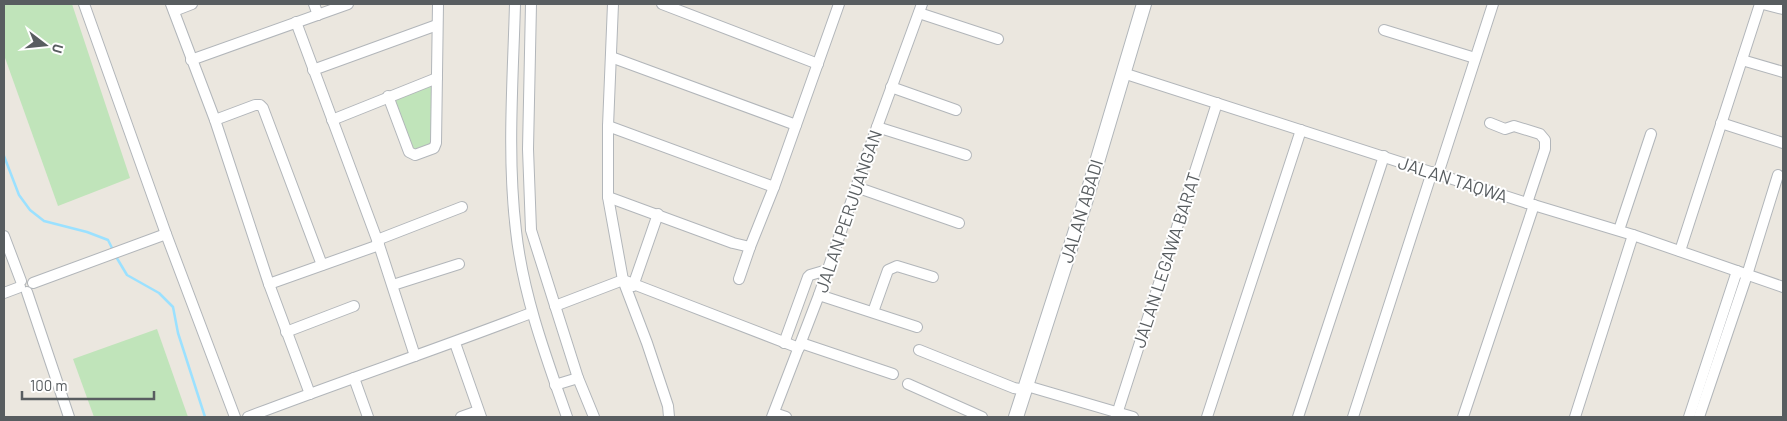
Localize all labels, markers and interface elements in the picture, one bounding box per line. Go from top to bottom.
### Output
north arrow [20,20,70,70]
text: U [49,42,67,55]
street label: JALAN PERJUANGAN [810,127,886,295]
street label: JALAN TAQWA [1395,151,1511,207]
street label: JALAN ABADI [1055,156,1107,266]
street label: JALAN LEGAWA BARAT [1127,169,1205,351]
scale bar [22,368,155,400]
text: 100 m [30,376,68,394]

